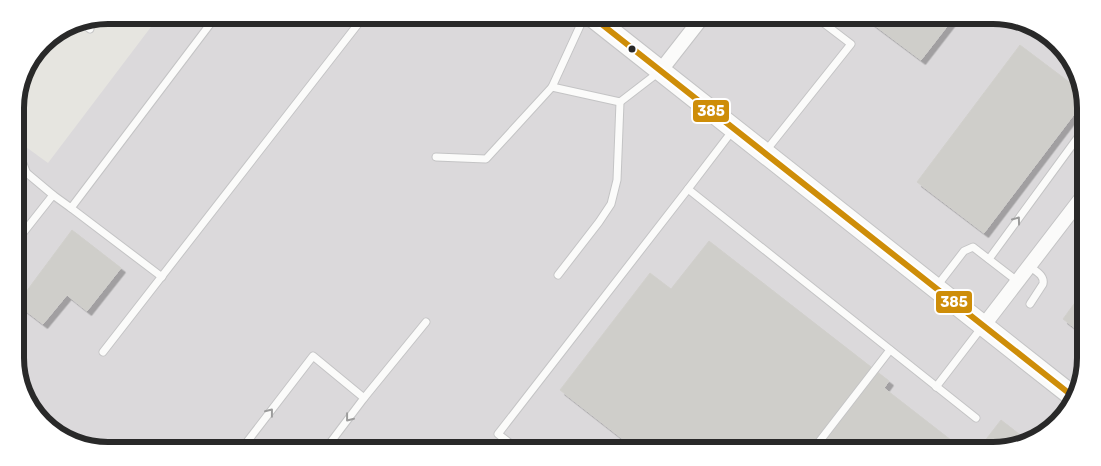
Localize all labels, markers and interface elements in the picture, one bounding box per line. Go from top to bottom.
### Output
unlabelled marker [627,44,637,54]
line badge: 385 [692,99,730,123]
text: 385 [697,103,725,120]
one-way arrow [1012,217,1020,226]
line badge: 385 [935,290,973,314]
text: 385 [940,294,968,311]
one-way arrow [264,409,272,418]
one-way arrow [346,412,354,421]

